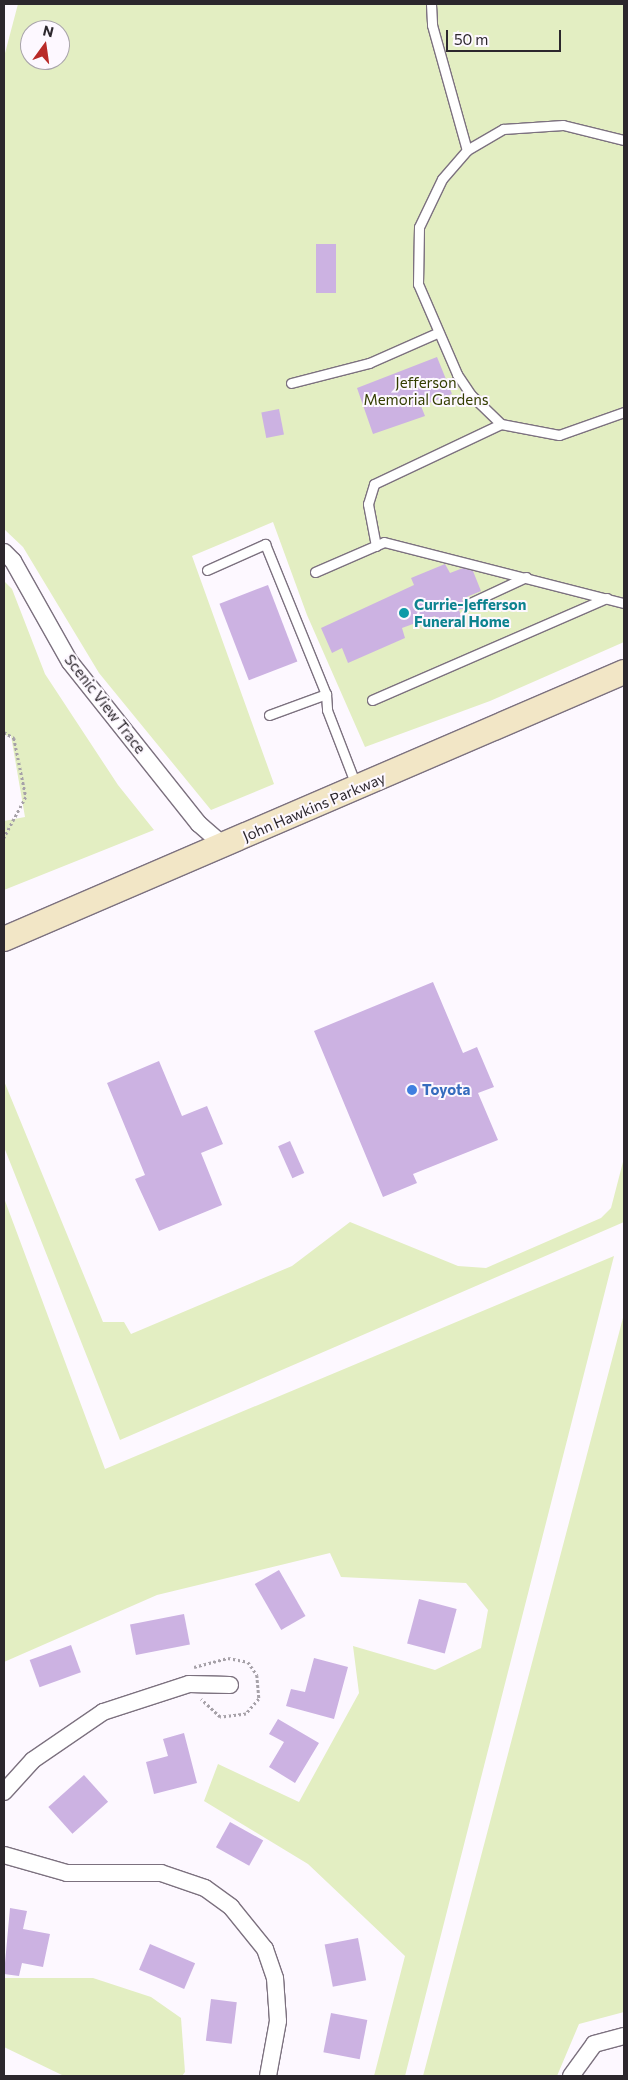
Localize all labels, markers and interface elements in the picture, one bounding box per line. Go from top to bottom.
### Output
north arrow [20,20,70,70]
scale bar [448,20,563,52]
text: N [41,21,56,40]
text: 50 m [454,30,488,48]
park label: Jefferson Memorial Gardens [363,373,489,408]
place label: Currie-Jefferson Funeral Home [414,595,526,630]
marker: Currie-Jefferson Funeral Home [398,607,410,619]
street label: Scenic View Trace [61,651,149,757]
street label: John Hawkins Parkway [240,769,388,845]
place label: Toyota [422,1081,470,1099]
marker: Toyota [406,1084,418,1096]

